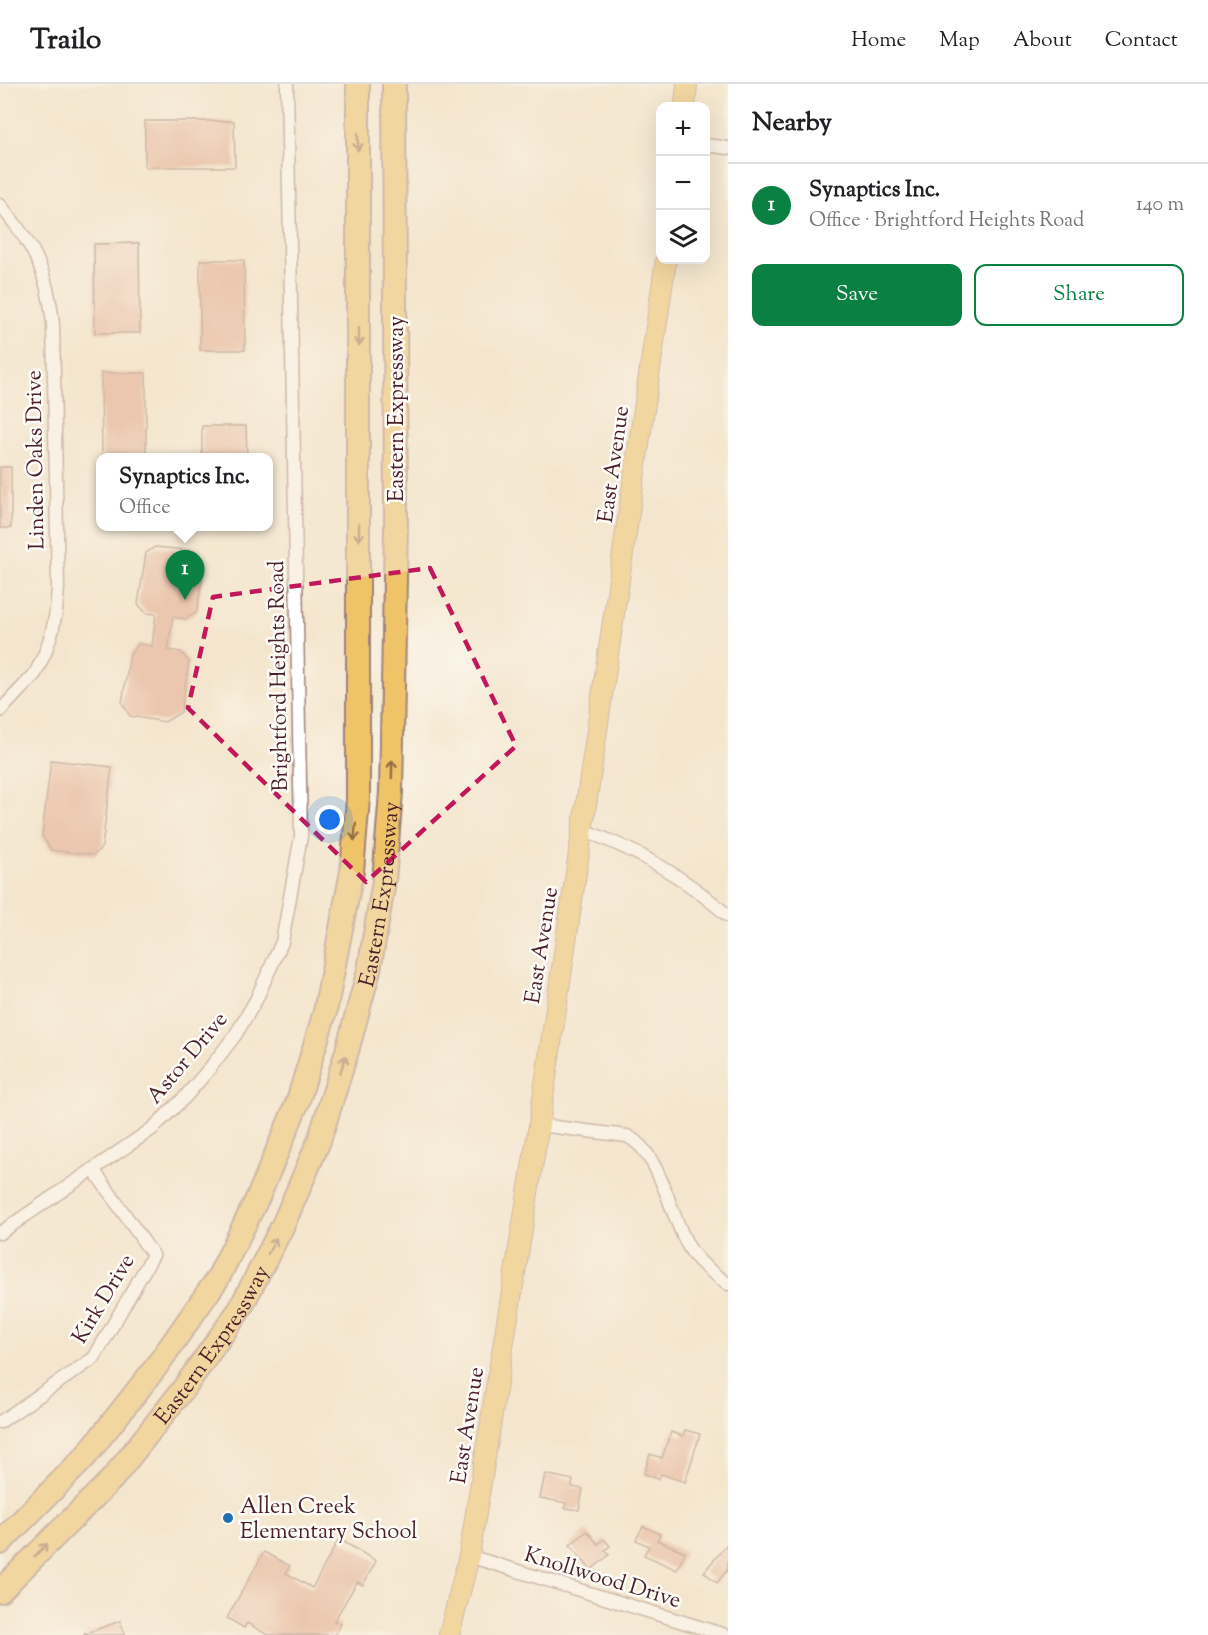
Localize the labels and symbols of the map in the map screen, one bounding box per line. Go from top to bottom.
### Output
one-way arrow [352,132,364,152]
street label: Eastern Expressway [382,316,414,502]
one-way arrow [353,327,365,347]
street label: Linden Oaks Drive [19,370,55,550]
street label: East Avenue [591,404,639,525]
one-way arrow [353,522,365,542]
pin: 1 [166,550,204,600]
street label: Brightford Heights Road [262,560,298,792]
one-way arrow [386,760,397,780]
street label: Eastern Expressway [352,800,409,991]
your location [315,805,344,834]
one-way arrow [349,822,360,842]
street label: East Avenue [518,885,568,1006]
street label: Astor Drive [140,1006,237,1112]
one-way arrow [338,1055,349,1074]
one-way arrow [267,1237,279,1255]
street label: Kirk Drive [65,1249,144,1351]
street label: Eastern Expressway [148,1260,279,1432]
street label: East Avenue [444,1365,494,1486]
place label: Allen Creek Elementary School [240,1492,417,1549]
marker: Allen Creek Elementary School [221,1511,235,1525]
street label: Knollwood Drive [520,1540,685,1618]
one-way arrow [34,1542,49,1557]

